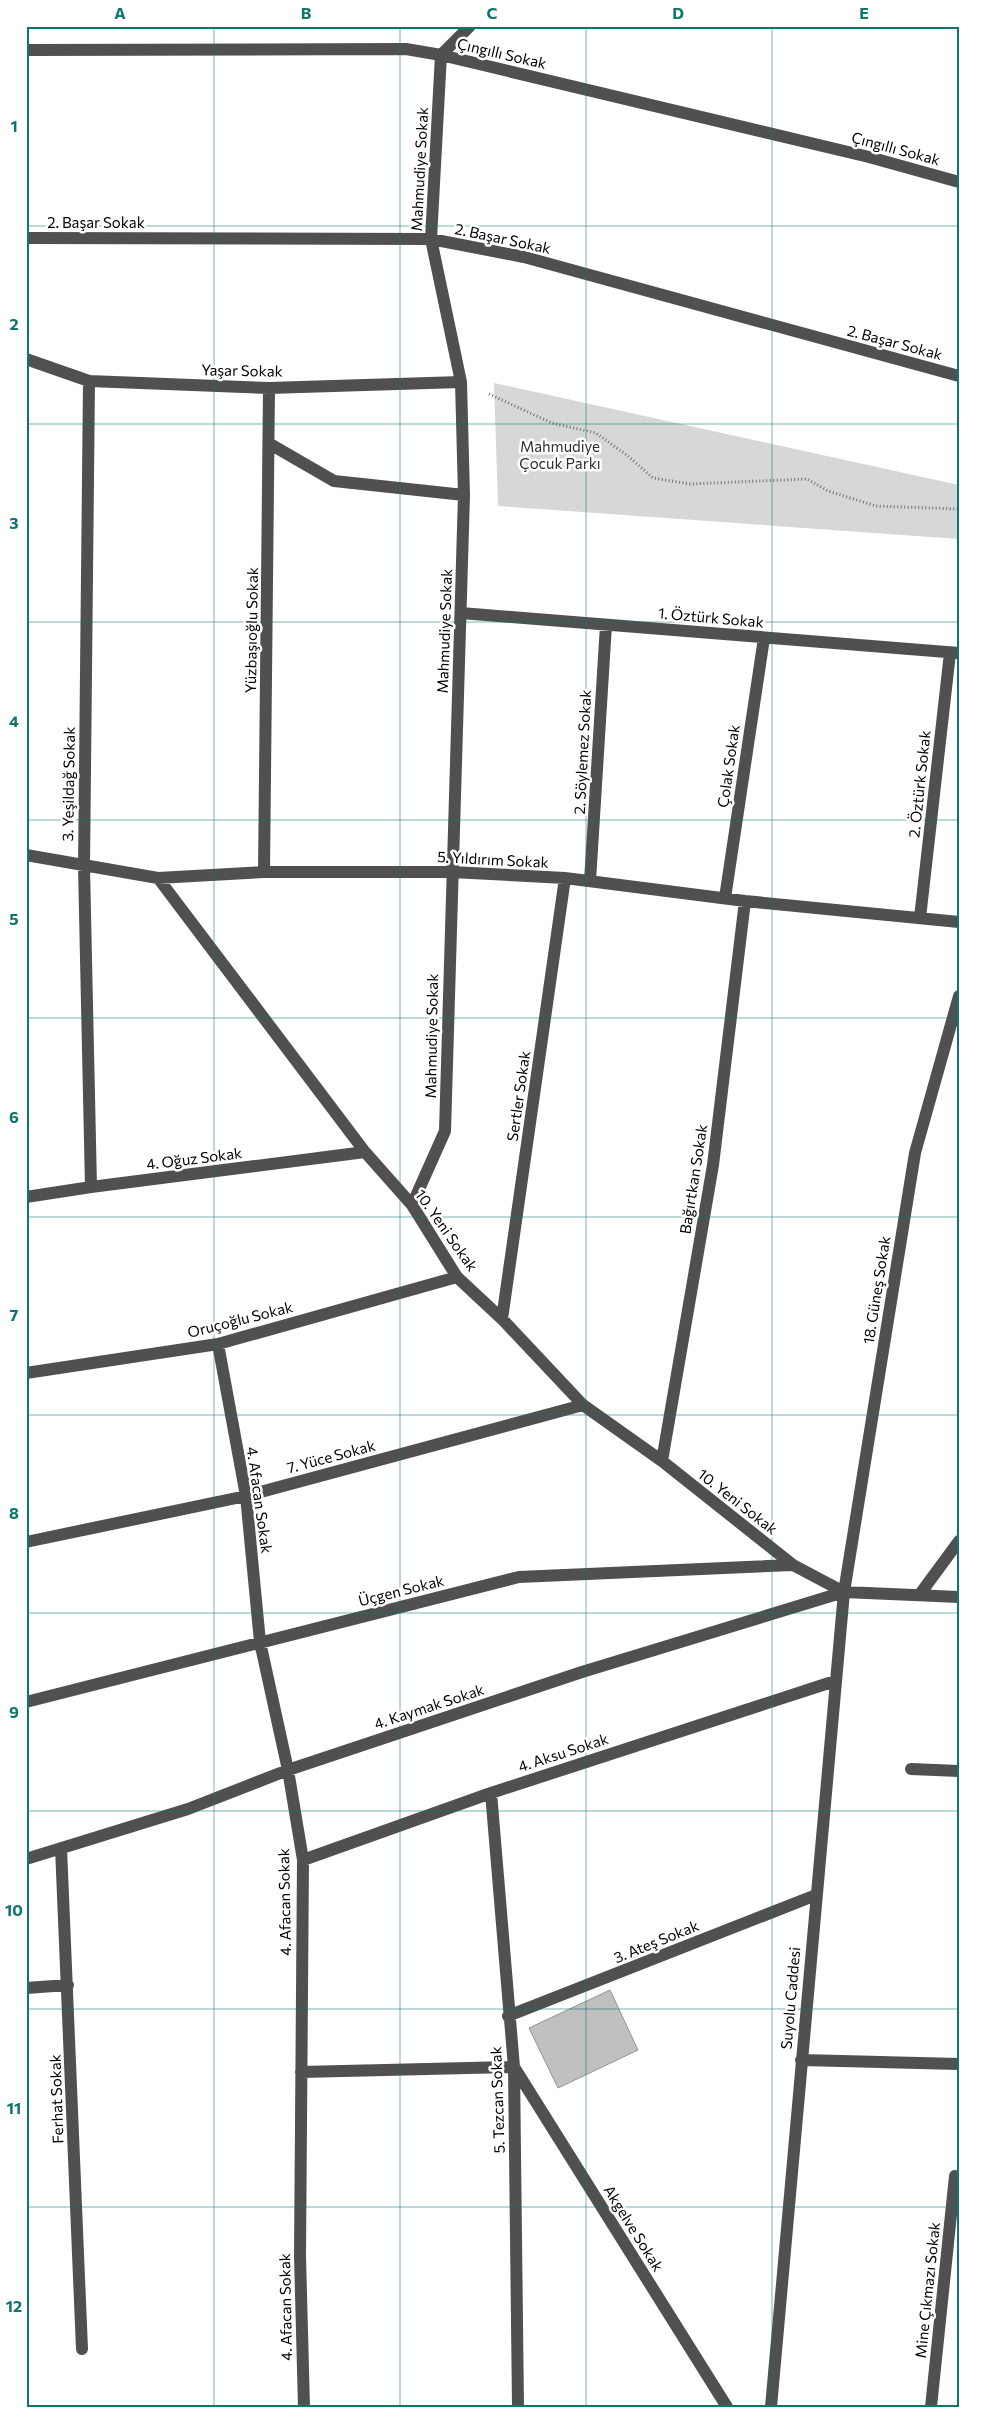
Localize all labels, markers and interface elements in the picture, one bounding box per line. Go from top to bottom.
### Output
text: A [114,3,126,22]
text: B [301,3,312,22]
text: C [487,3,498,22]
text: D [672,3,684,22]
text: E [859,3,869,22]
street label: Çıngıllı Sokak [456,34,548,72]
street label: Mahmudiye Sokak [407,106,431,232]
text: 1 [10,116,18,135]
street label: Çıngıllı Sokak [850,128,942,168]
street label: 2. Başar Sokak [47,213,145,231]
street label: 2. Başar Sokak [453,219,553,257]
text: 2 [9,314,19,333]
street label: 2. Başar Sokak [845,321,945,363]
street label: Yaşar Sokak [201,360,283,380]
park label: Mahmudiye Çocuk Parkı [519,437,601,472]
text: 3 [9,513,19,532]
street label: Yüzbaşıoğlu Sokak [241,567,261,693]
street label: Mahmudiye Sokak [433,568,455,694]
street label: 1. Öztürk Sokak [657,603,765,631]
street label: 2. Söylemez Sokak [570,689,594,815]
text: 4 [9,711,19,730]
street label: Çolak Sokak [713,723,743,809]
street label: 3. Yeşildağ Sokak [58,726,78,842]
street label: 2. Öztürk Sokak [904,729,934,839]
street label: 5. Yıldırım Sokak [437,847,549,871]
text: 5 [9,909,19,928]
street label: Mahmudiye Sokak [421,973,441,1099]
street label: Sertler Sokak [503,1050,533,1142]
text: 6 [9,1107,19,1126]
street label: Bağırtkan Sokak [675,1123,711,1235]
street label: 4. Oğuz Sokak [145,1143,243,1173]
street label: 10. Yeni Sokak [412,1186,482,1274]
street label: 18. Güneş Sokak [859,1235,893,1345]
street label: Oruçoğlu Sokak [185,1297,295,1341]
text: 7 [10,1305,19,1324]
street label: 7. Yüce Sokak [285,1436,377,1476]
street label: 4. Afacan Sokak [244,1445,276,1555]
street label: 10. Yeni Sokak [695,1464,781,1538]
text: 8 [9,1503,19,1522]
street label: Üçgen Sokak [356,1571,446,1609]
street label: 4. Kaymak Sokak [372,1680,486,1732]
text: 9 [9,1702,19,1721]
street label: 4. Aksu Sokak [516,1729,610,1775]
street label: 4. Afacan Sokak [274,1848,294,1956]
text: 10 [5,1900,23,1919]
street label: 3. Ateş Sokak [611,1916,701,1966]
street label: Suyolu Caddesi [777,1946,803,2050]
street label: 5. Tezcan Sokak [486,2046,508,2154]
street label: Ferhat Sokak [45,2054,67,2144]
text: 11 [7,2098,21,2117]
street label: Akgelve Sokak [600,2182,668,2274]
street label: Mine Çıkmazı Sokak [911,2221,943,2359]
street label: 4. Afacan Sokak [275,2253,295,2361]
text: 12 [6,2296,22,2315]

